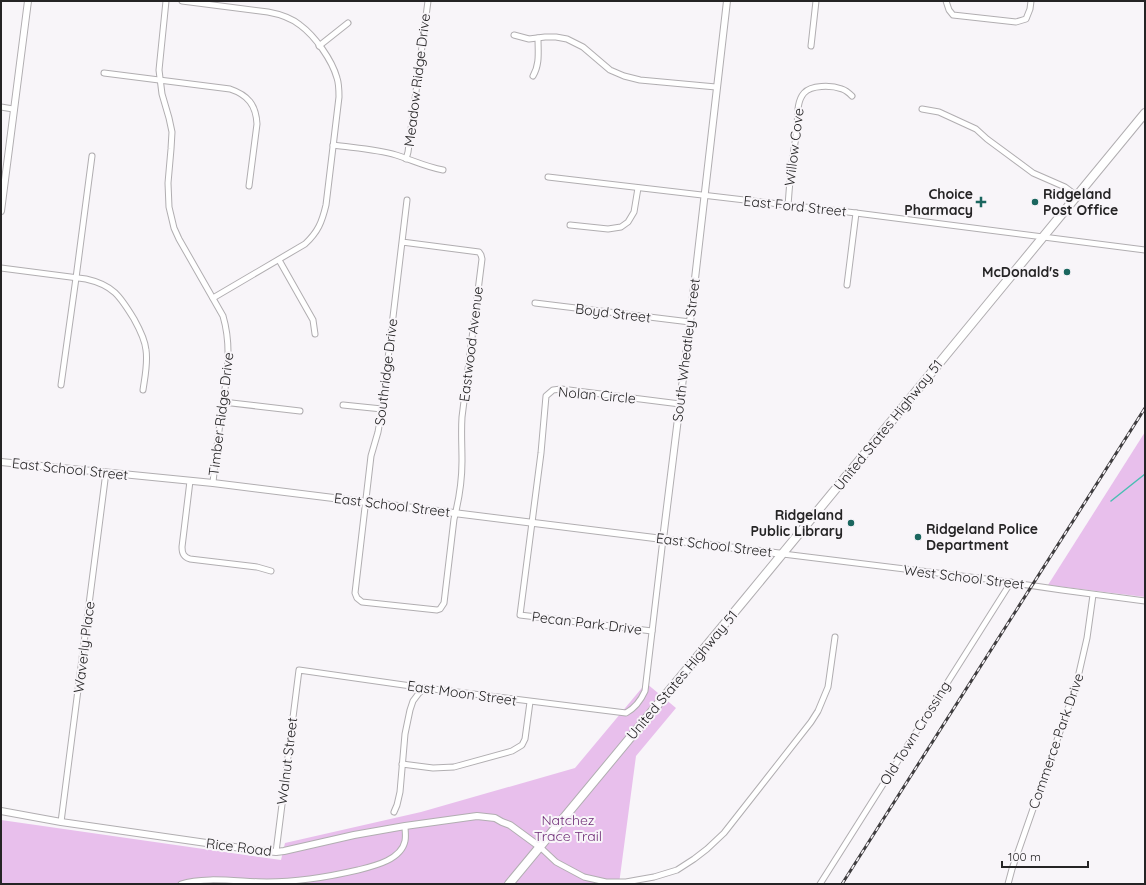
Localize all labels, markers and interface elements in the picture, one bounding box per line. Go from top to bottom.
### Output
street label: Meadow Ridge Drive [400,12,434,148]
street label: Willow Cove [780,107,808,187]
place label: Choice Pharmacy [904,185,973,219]
place label: Ridgeland Post Office [1043,185,1118,219]
street label: East Ford Street [743,192,848,220]
marker: Choice Pharmacy [976,197,986,207]
marker: Ridgeland Post Office [1030,197,1040,207]
place label: McDonald's [982,263,1059,281]
marker: McDonald's [1062,267,1072,277]
street label: South Wheatley Street [668,277,704,423]
street label: Eastwood Avenue [455,285,487,403]
street label: Boyd Street [574,299,652,327]
street label: Southridge Drive [371,317,402,427]
street label: Timber Ridge Drive [204,351,238,477]
street label: United States Highway 51 [830,356,946,494]
street label: Nolan Circle [557,383,637,407]
street label: East School Street [11,454,129,484]
street label: East School Street [333,489,451,521]
place label: Ridgeland Public Library [750,506,843,540]
marker: Ridgeland Public Library [846,518,856,528]
place label: Ridgeland Police Department [926,520,1038,554]
street label: East School Street [655,529,773,561]
marker: Ridgeland Police Department [913,532,923,542]
street label: West School Street [903,561,1026,593]
street label: Waverly Place [69,600,99,694]
street label: Pecan Park Drive [531,607,643,639]
street label: United States Highway 51 [623,607,741,743]
street label: Commerce Park Drive [1024,671,1088,811]
street label: East Moon Street [406,676,518,710]
street label: Old Town Crossing [876,678,954,788]
street label: Walnut Street [273,716,301,806]
park label: Natchez Trace Trail [534,811,602,845]
street label: Rice Road [205,834,273,860]
scale bar [1002,843,1088,869]
text: 100 m [1008,849,1041,864]

